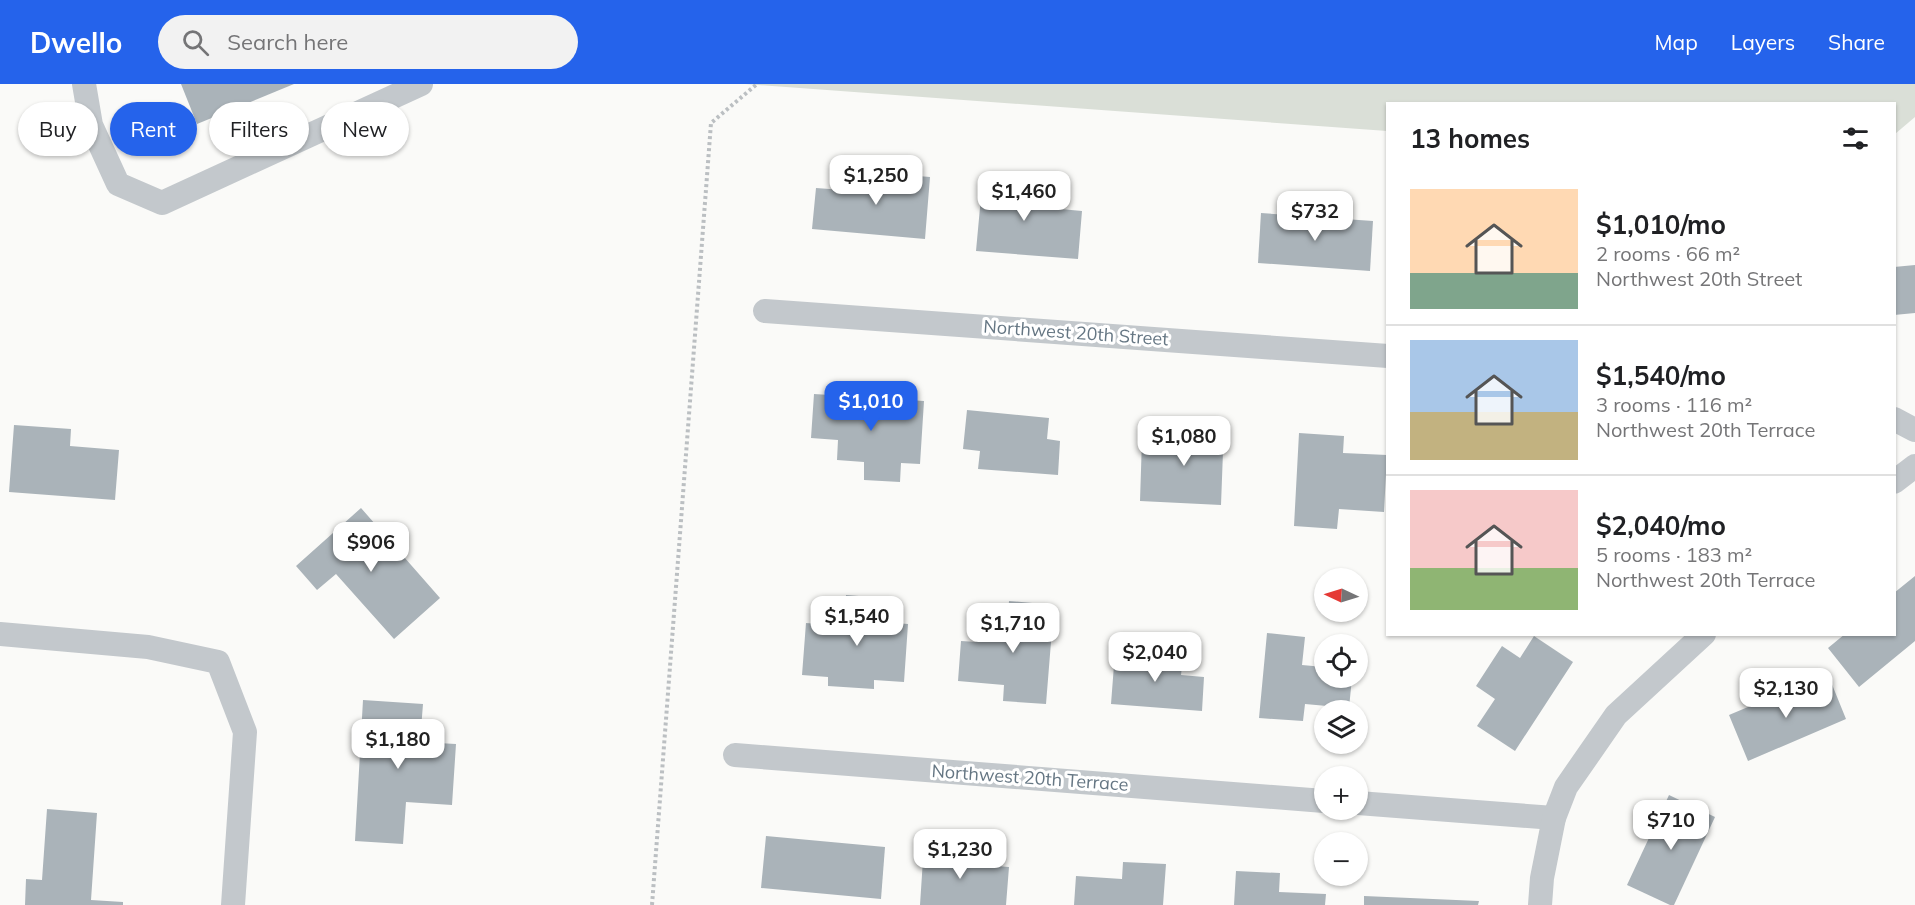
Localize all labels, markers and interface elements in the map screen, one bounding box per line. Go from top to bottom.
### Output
search box [158,15,578,69]
text: Dwello [30,25,122,60]
icon: search [179,26,212,59]
text: Search here [227,28,348,56]
text: Map [1655,29,1698,55]
text: Layers [1731,29,1795,55]
text: Share [1828,29,1885,55]
chip: Buy [18,102,98,156]
chip: Rent [110,102,197,156]
chip: Filters [209,102,309,156]
chip: New [321,102,409,156]
text: 13 homes [1410,122,1530,155]
icon: filters [1839,122,1872,155]
pin: $1,250 [827,155,925,206]
text: $1,250 [844,162,908,187]
pin: $1,460 [975,171,1073,222]
text: $1,460 [992,178,1056,203]
pin: $732 [1279,191,1351,242]
text: $732 [1291,198,1339,223]
text: $1,010/mo [1596,208,1726,241]
icon: home [1458,213,1530,285]
text: 2 rooms · 66 m² [1596,241,1740,266]
text: Northwest 20th Street [1596,266,1802,291]
street label: Northwest 20th Street [983,315,1169,350]
text: $1,540/mo [1596,359,1726,392]
icon: home [1458,364,1530,436]
pin: $1,010 [822,381,920,432]
text: $1,010 [839,388,903,413]
text: 3 rooms · 116 m² [1596,392,1752,417]
pin: $1,080 [1135,416,1233,467]
text: Northwest 20th Terrace [1596,417,1815,442]
text: $1,080 [1152,423,1216,448]
text: $2,040/mo [1596,509,1726,542]
icon: home [1458,514,1530,586]
pin: $906 [335,522,407,573]
text: $906 [347,529,395,554]
text: 5 rooms · 183 m² [1596,542,1752,567]
text: Northwest 20th Terrace [1596,567,1815,592]
north arrow [1314,568,1368,622]
map controls [1314,568,1368,886]
pin: $1,540 [808,596,906,647]
text: $1,540 [825,603,889,628]
pin: $1,710 [964,603,1062,654]
text: $1,710 [981,610,1045,635]
pin: $2,040 [1106,632,1204,683]
button: locate [1314,634,1368,688]
text: $2,040 [1123,639,1187,664]
pin: $2,130 [1737,668,1835,719]
text: $2,130 [1754,675,1818,700]
button: layers [1314,700,1368,754]
pin: $1,180 [349,719,447,770]
text: $1,180 [366,726,430,751]
street label: Northwest 20th Terrace [931,759,1129,796]
button: + [1314,766,1368,820]
pin: $710 [1635,800,1707,851]
text: $710 [1647,807,1695,832]
pin: $1,230 [911,829,1009,880]
button: − [1314,832,1368,886]
text: $1,230 [928,836,992,861]

